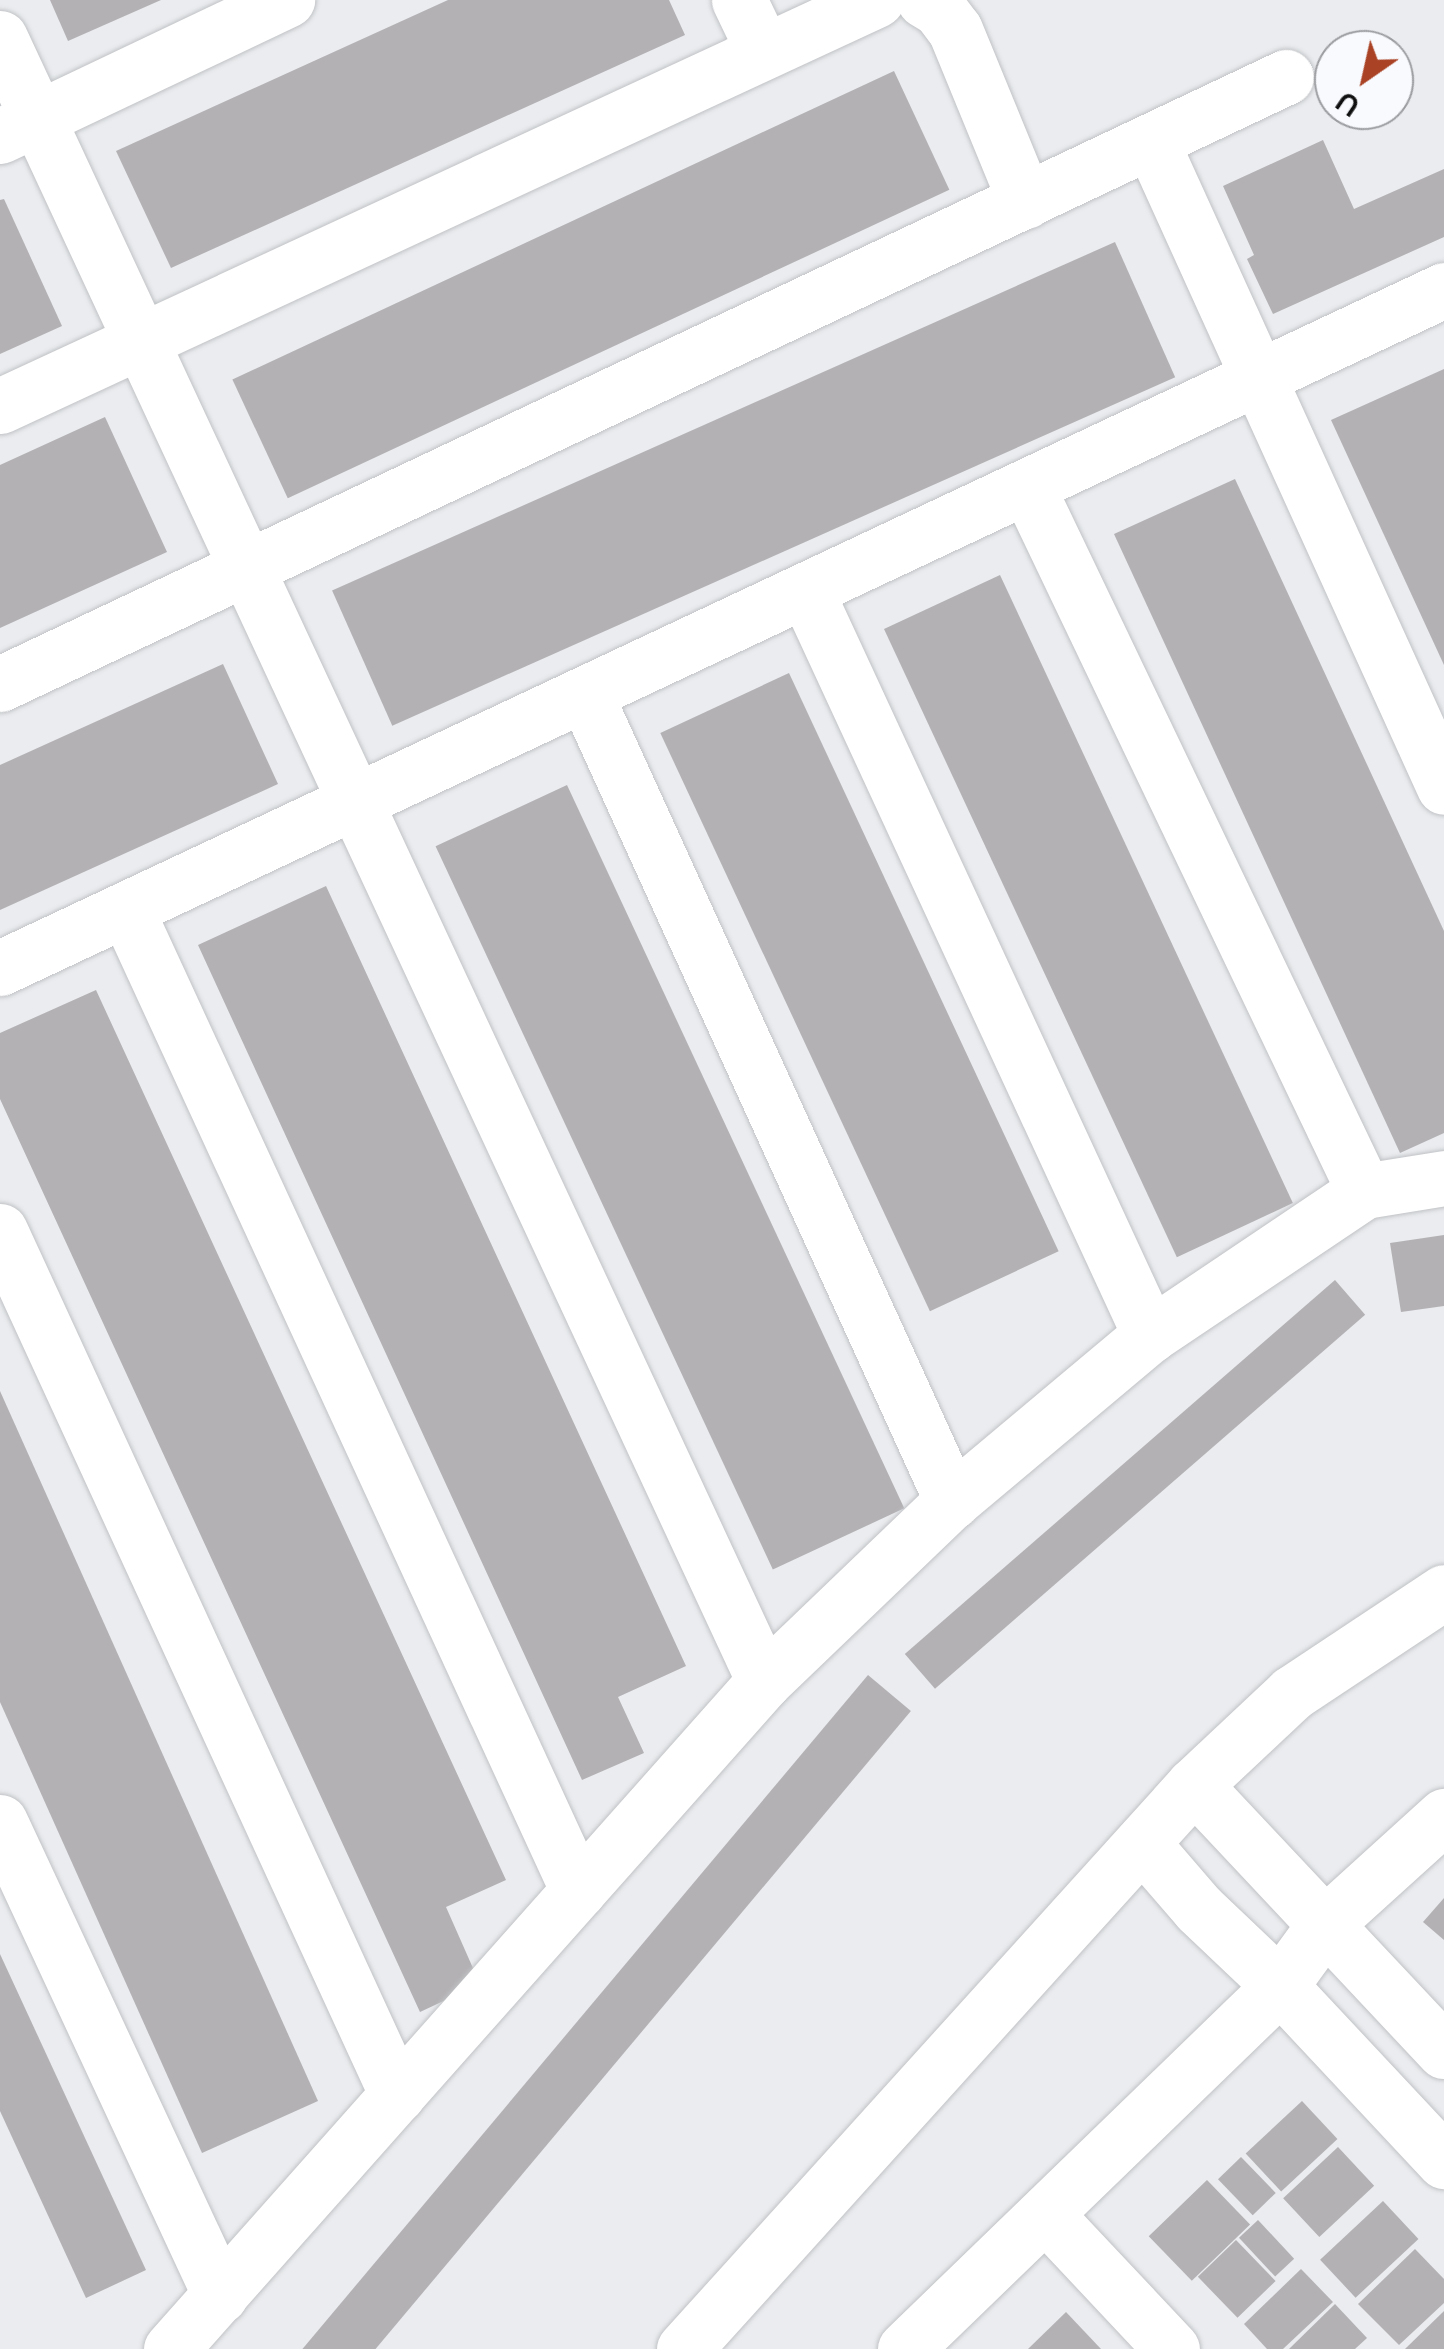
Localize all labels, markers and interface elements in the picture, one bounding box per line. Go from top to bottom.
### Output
north arrow [1314,30,1414,130]
text: U [1330,84,1366,123]

